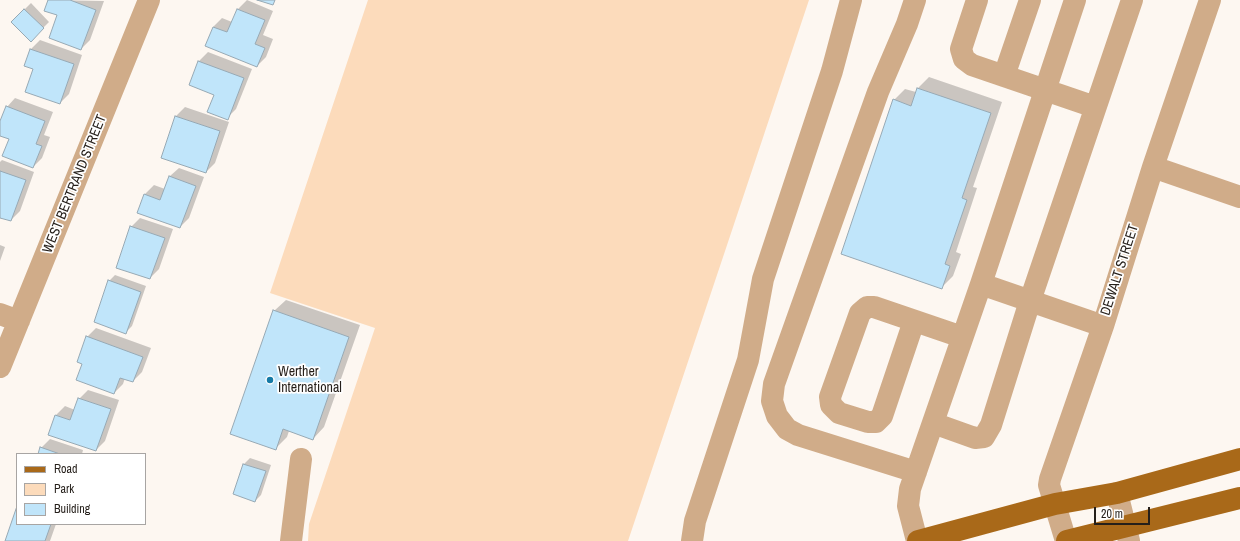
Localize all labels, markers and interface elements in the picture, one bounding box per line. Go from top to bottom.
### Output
street label: WEST BERTRAND STREET [40,112,110,256]
street label: DEWALT STREET [1097,222,1143,318]
place label: Werther International [278,364,342,396]
marker: Werther International [265,375,275,385]
legend [16,453,146,525]
text: Road [54,461,78,477]
text: Park [54,481,74,497]
scale bar [1096,499,1152,525]
text: Building [54,501,90,517]
text: 20 m [1101,506,1123,522]

